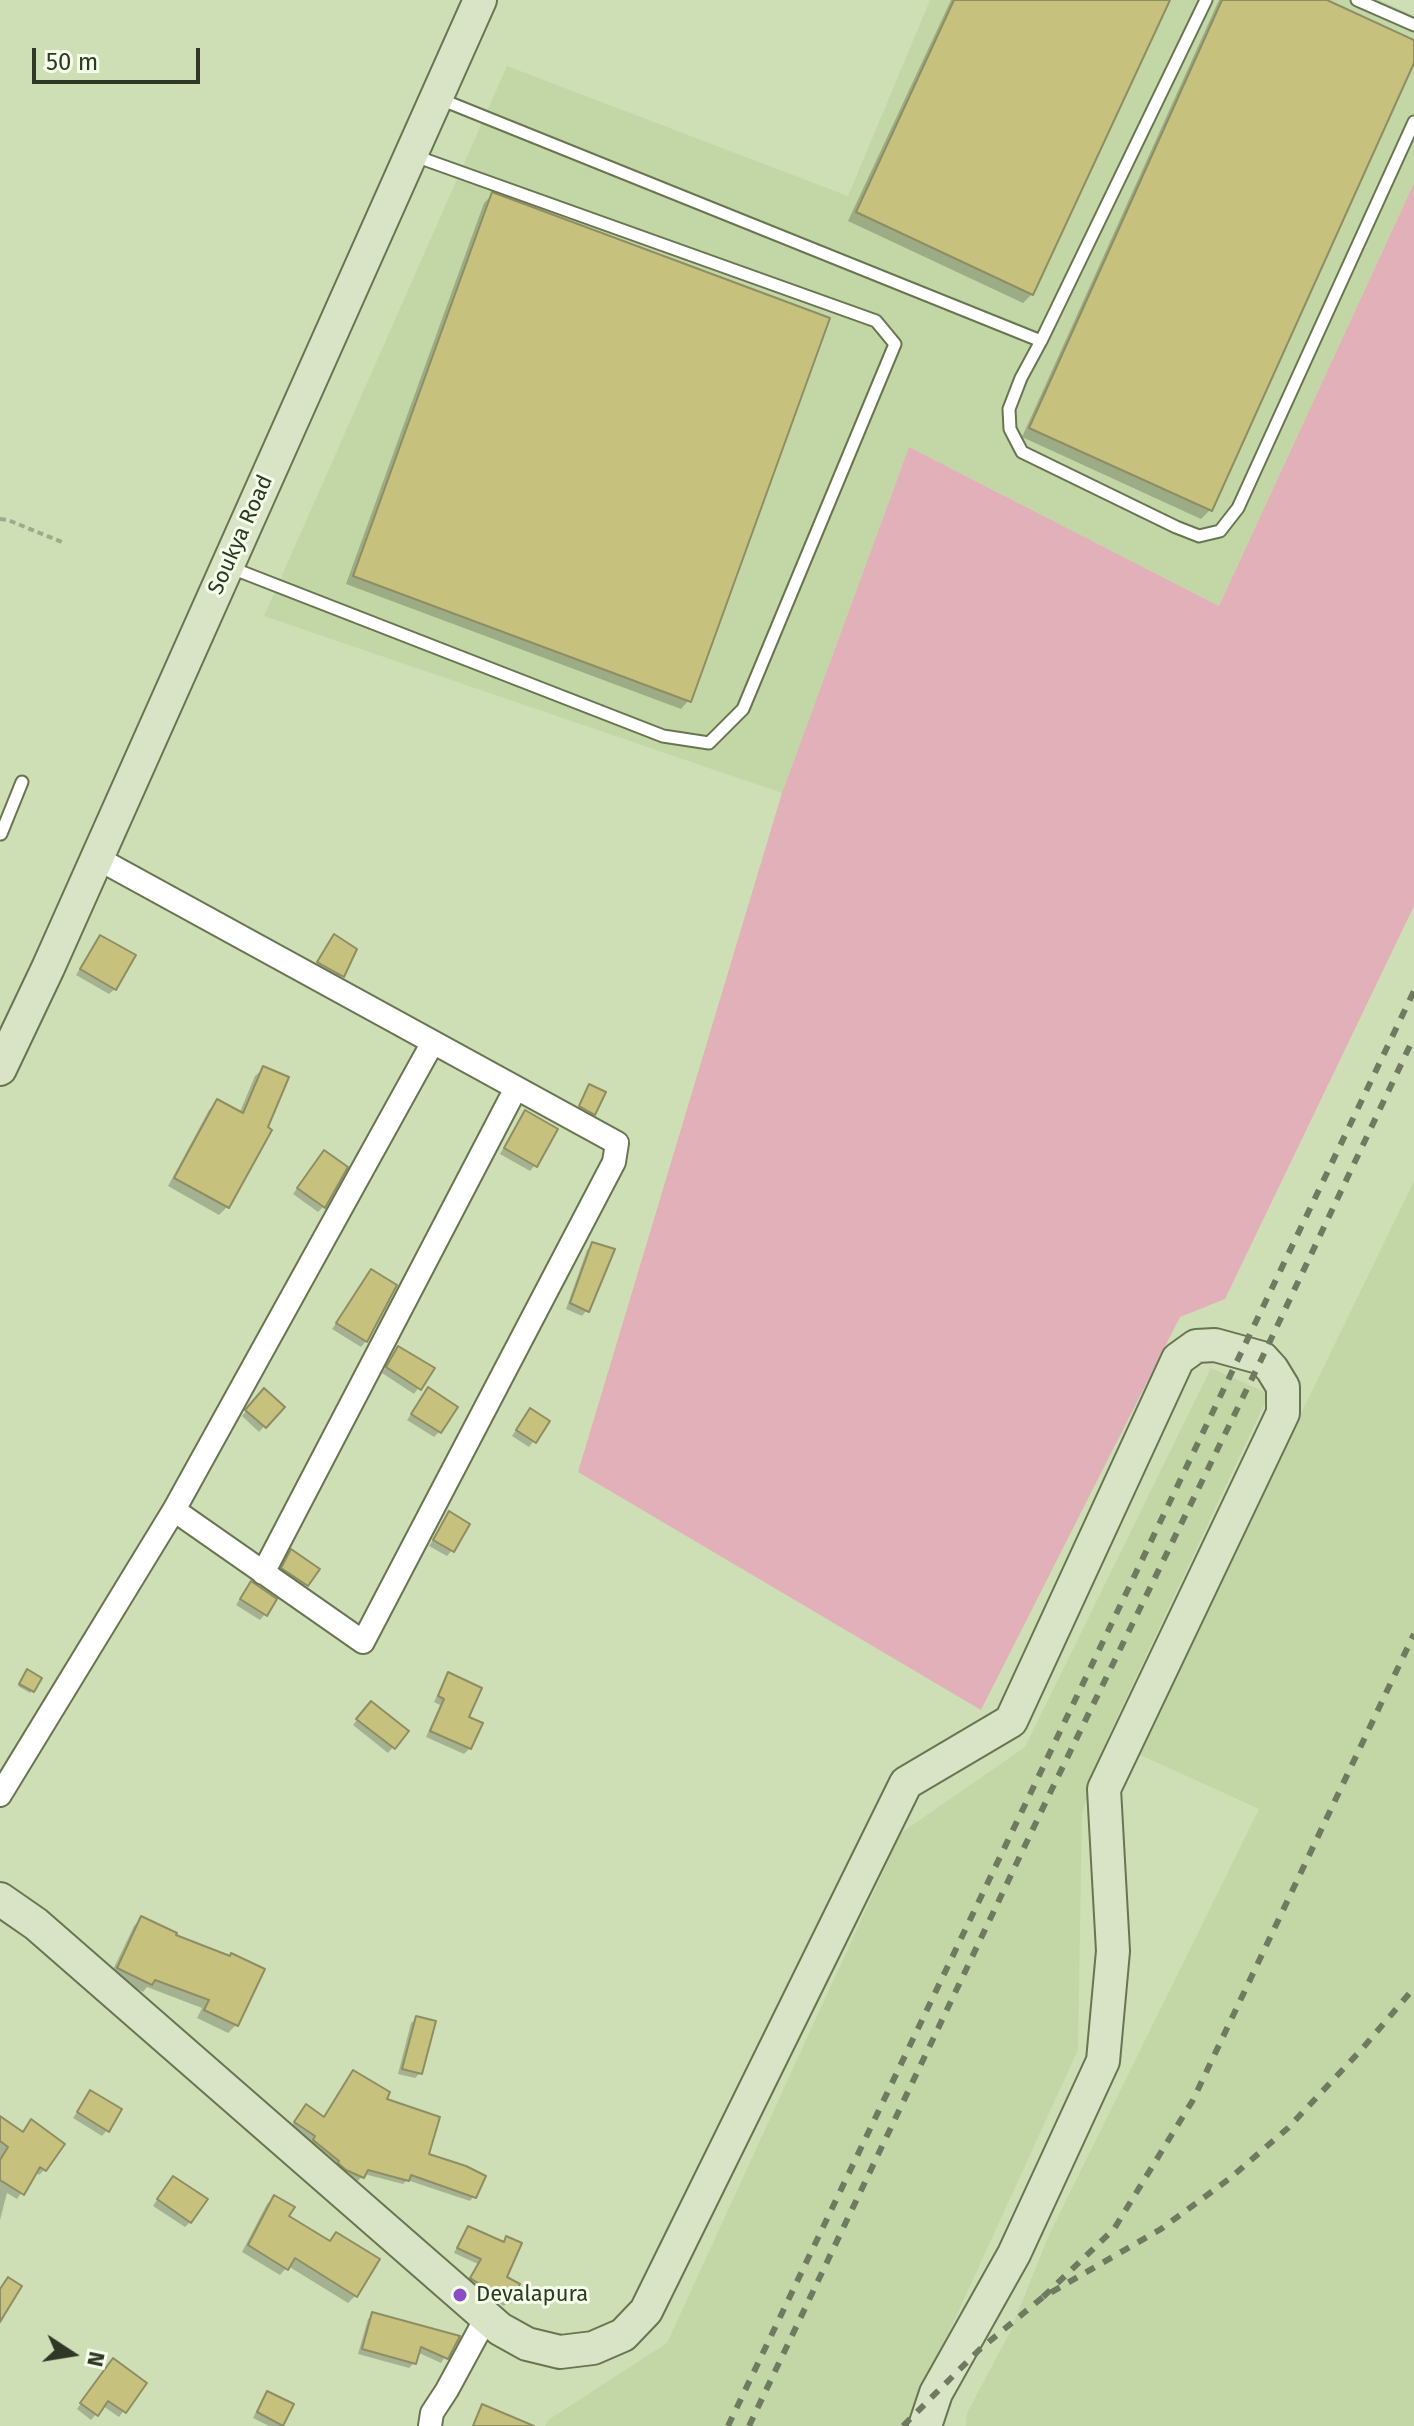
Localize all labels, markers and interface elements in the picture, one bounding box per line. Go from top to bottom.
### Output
scale bar [36,32,204,82]
text: 50 m [46,48,98,76]
street label: Soukya Road [203,471,279,599]
place label: Devalapura [476,2282,588,2308]
marker: Devalapura [451,2286,469,2304]
north arrow [32,2314,112,2394]
text: N [81,2349,111,2369]

